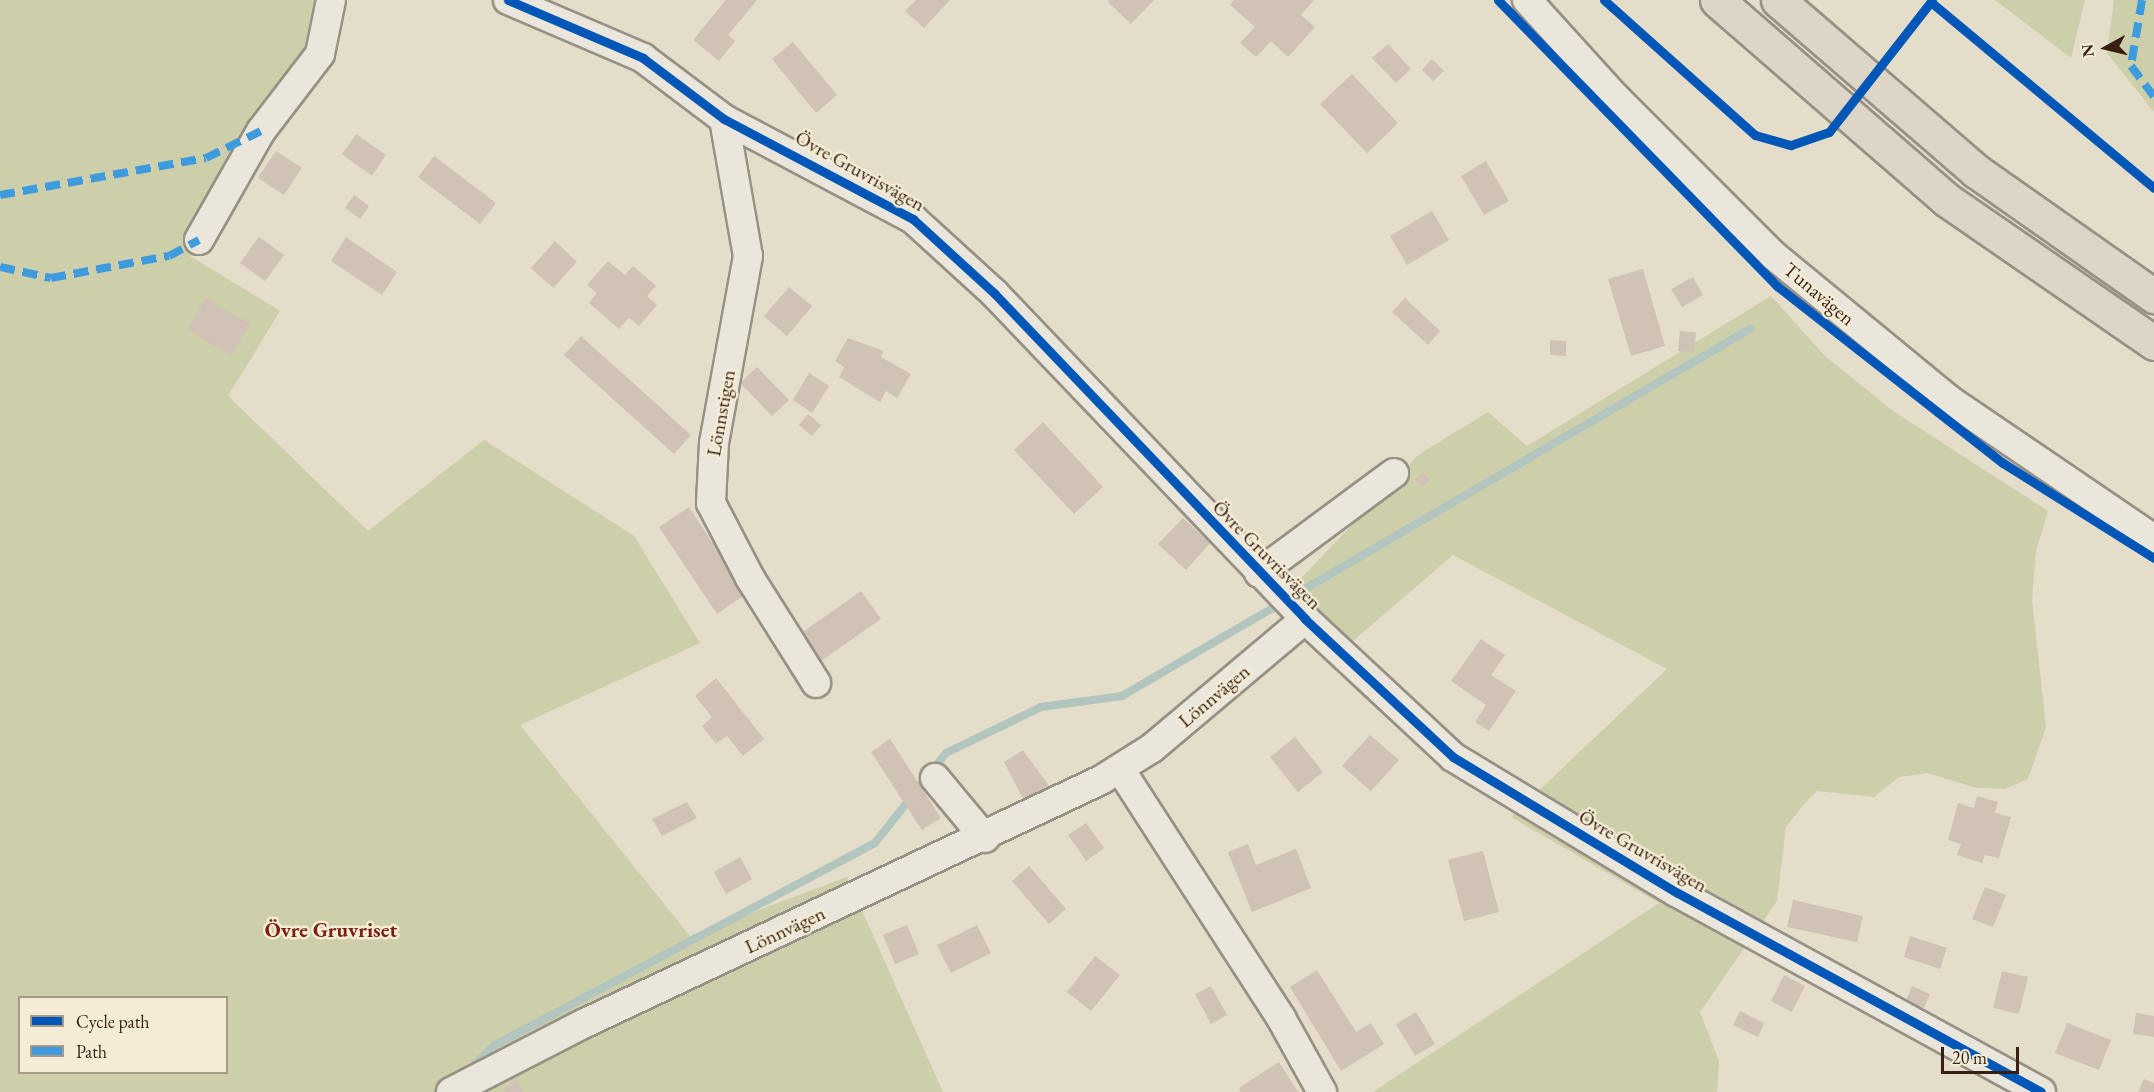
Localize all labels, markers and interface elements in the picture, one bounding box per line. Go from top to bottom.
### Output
north arrow [2076,18,2136,78]
text: N [2076,43,2099,58]
street label: Övre Gruvrisvägen [791,125,929,217]
street label: Tunavägen [1779,257,1859,331]
street label: Lönnstigen [702,368,740,458]
street label: Övre Gruvrisvägen [1207,495,1327,615]
street label: Lönnvägen [1173,659,1255,733]
street label: Övre Gruvrisvägen [1574,804,1712,898]
street label: Lönnvägen [741,901,829,959]
district label: Övre Gruvriset [265,917,397,943]
legend [18,996,228,1074]
text: Cycle path [76,1010,150,1033]
scale bar [1944,1035,2022,1073]
text: Path [76,1040,107,1063]
text: 20 m [1952,1046,1987,1069]

